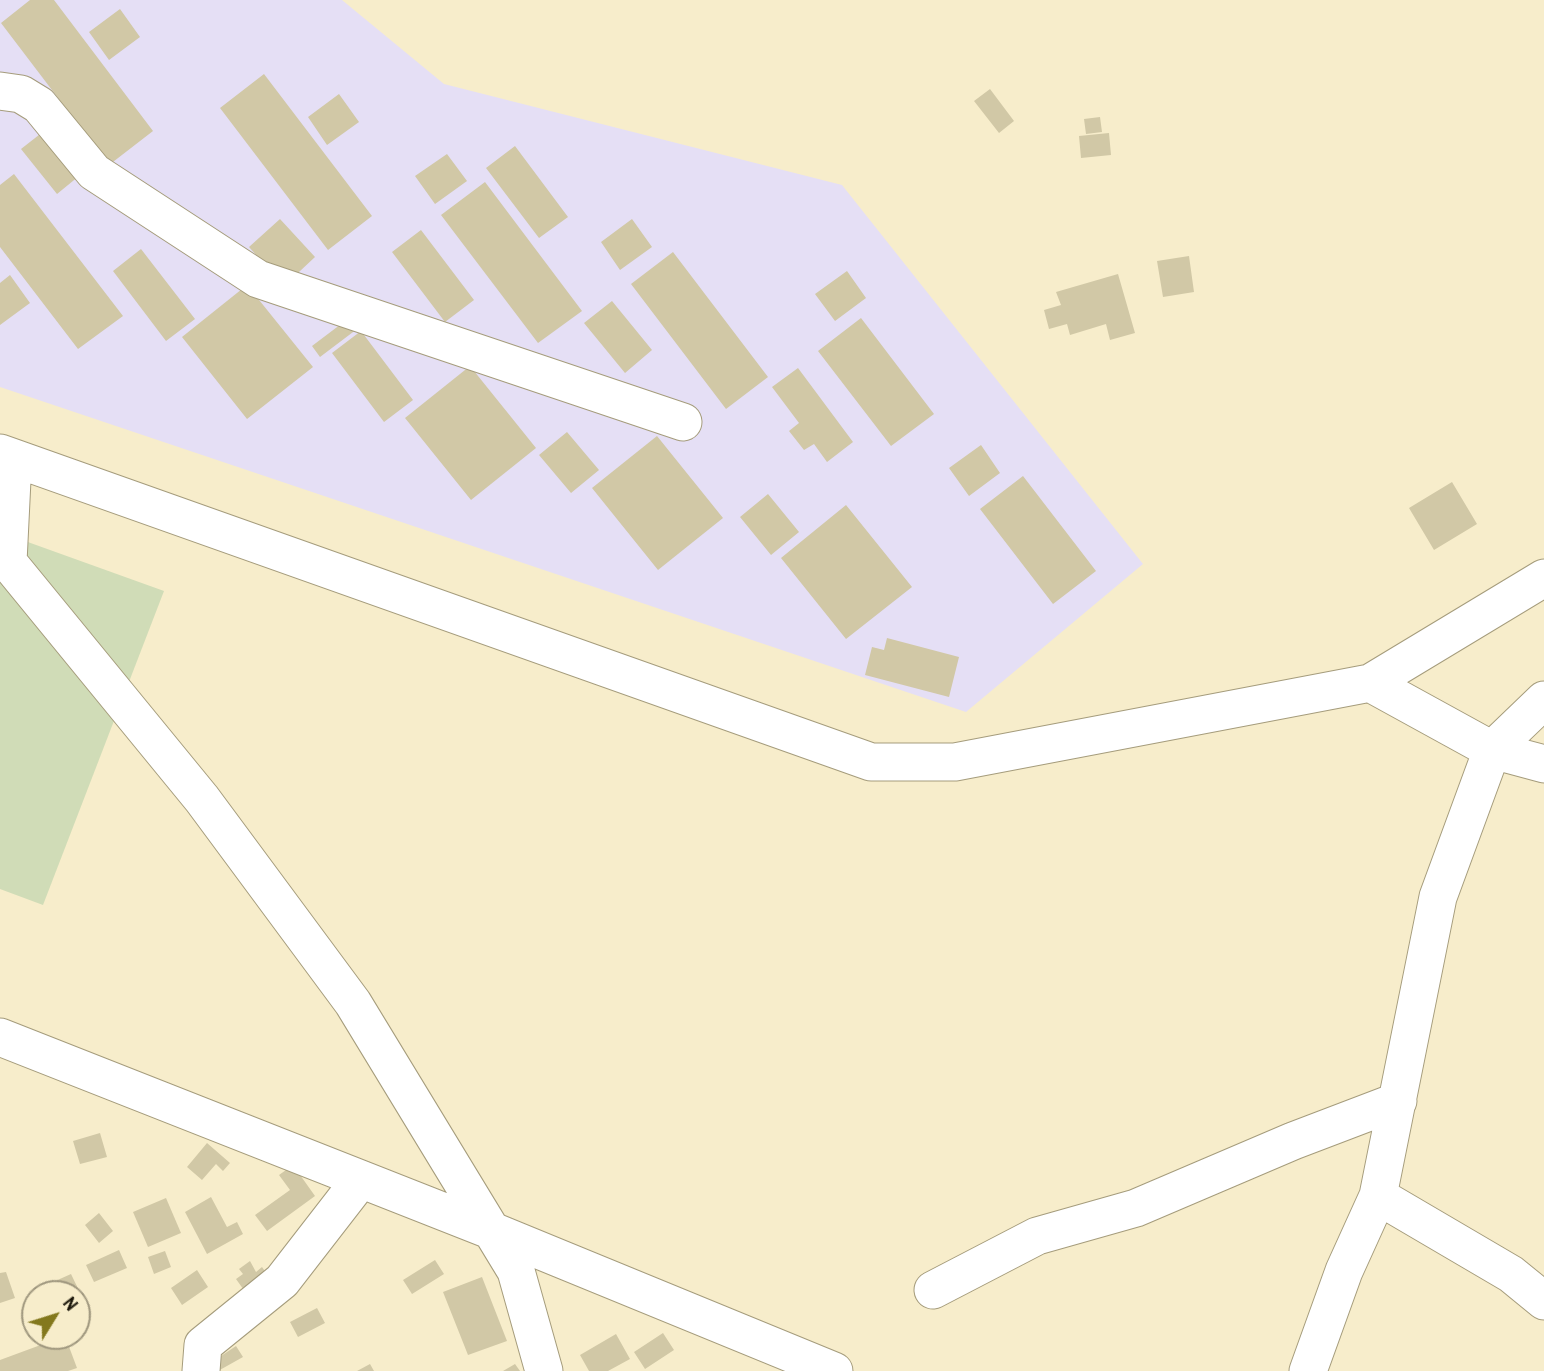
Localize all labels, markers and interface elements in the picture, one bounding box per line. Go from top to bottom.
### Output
north arrow [21,1280,91,1350]
text: N [57,1291,85,1316]

